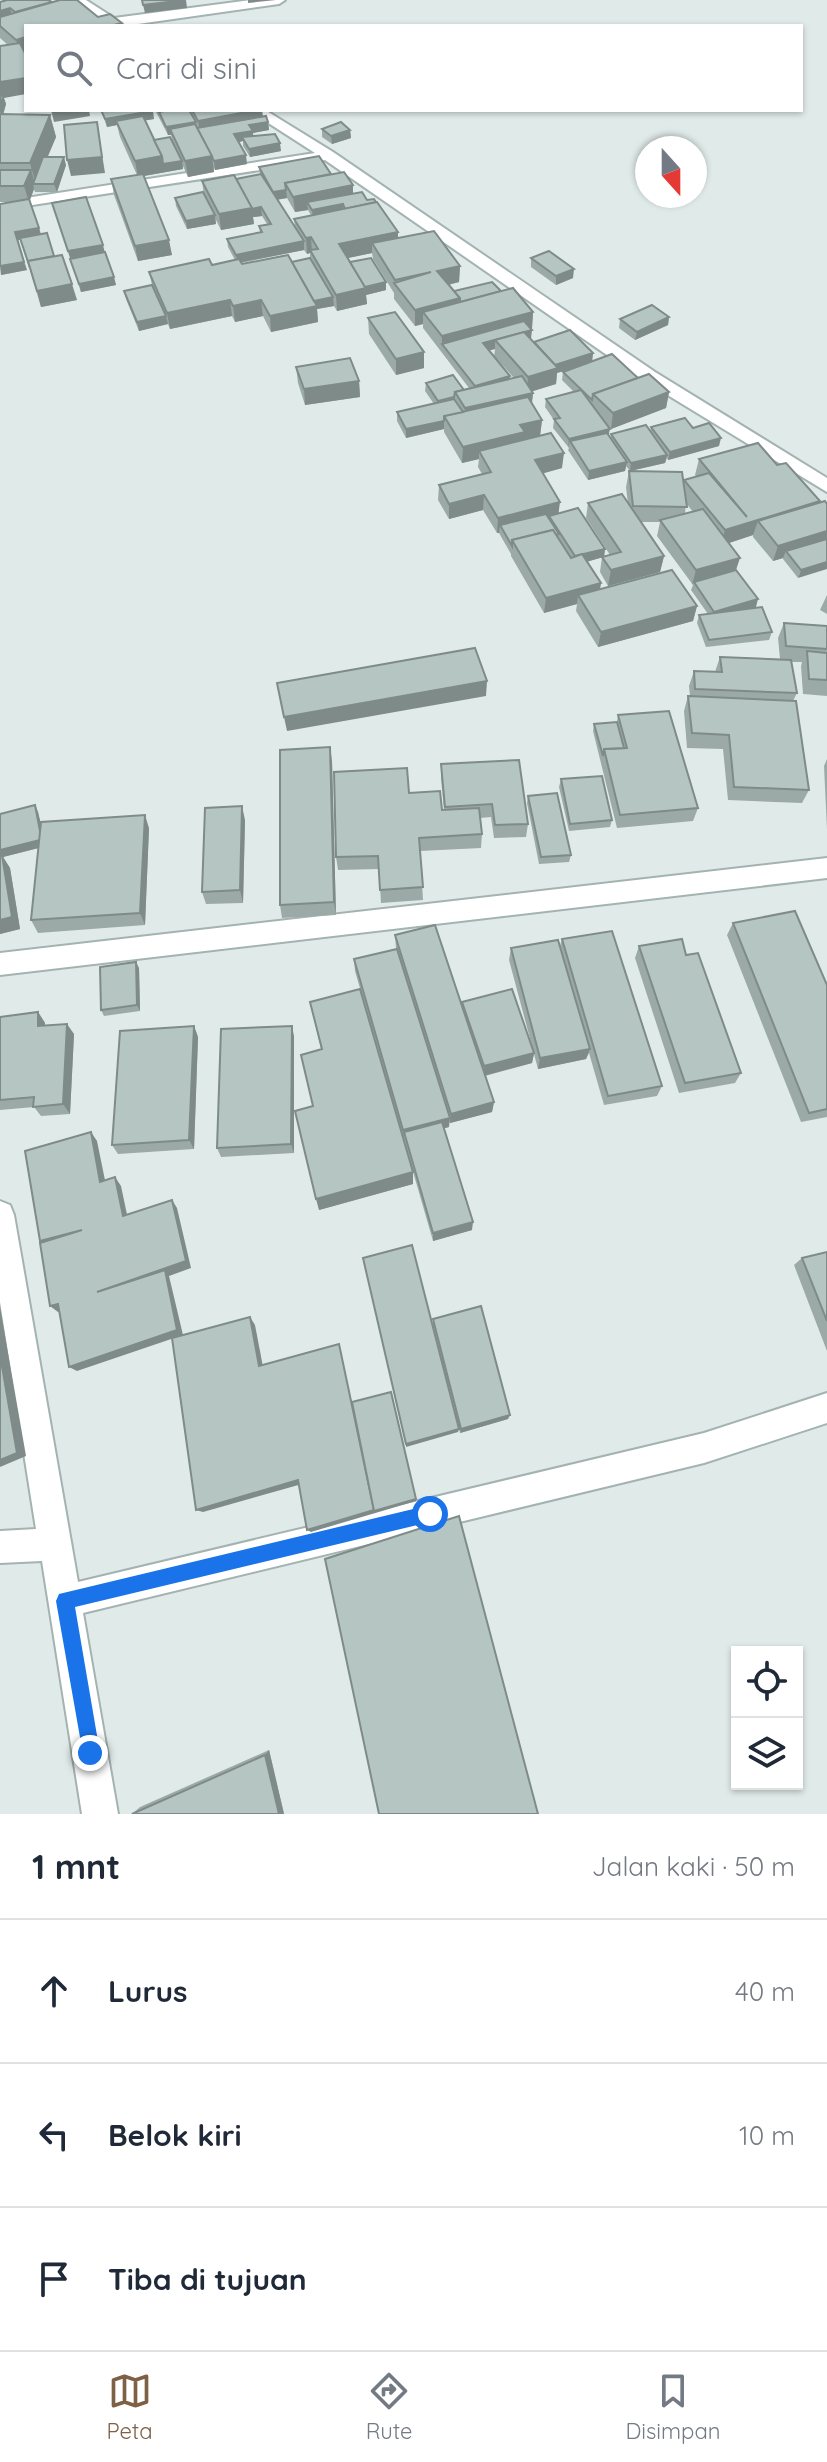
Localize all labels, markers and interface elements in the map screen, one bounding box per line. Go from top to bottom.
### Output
search box [24,24,803,112]
icon: search [52,46,96,90]
text: Cari di sini [116,49,257,87]
north arrow [635,136,707,208]
route start [412,1496,448,1532]
map controls [731,1646,803,1790]
button: locate [731,1646,803,1718]
button: layers [731,1718,803,1790]
route end [72,1735,108,1771]
text: 1 mnt [32,1845,120,1888]
text: Jalan kaki · 50 m [592,1850,795,1883]
icon: ahead [32,1969,76,2013]
text: Lurus [108,1972,188,2010]
text: 40 m [735,1975,795,2008]
icon: left [32,2113,76,2157]
text: Belok kiri [108,2116,242,2154]
text: 10 m [739,2119,795,2152]
icon: arrive [32,2257,76,2301]
text: Tiba di tujuan [108,2260,307,2298]
tab: Peta [107,2369,153,2445]
tab: Rute [366,2369,412,2445]
tab: Disimpan [625,2369,720,2445]

